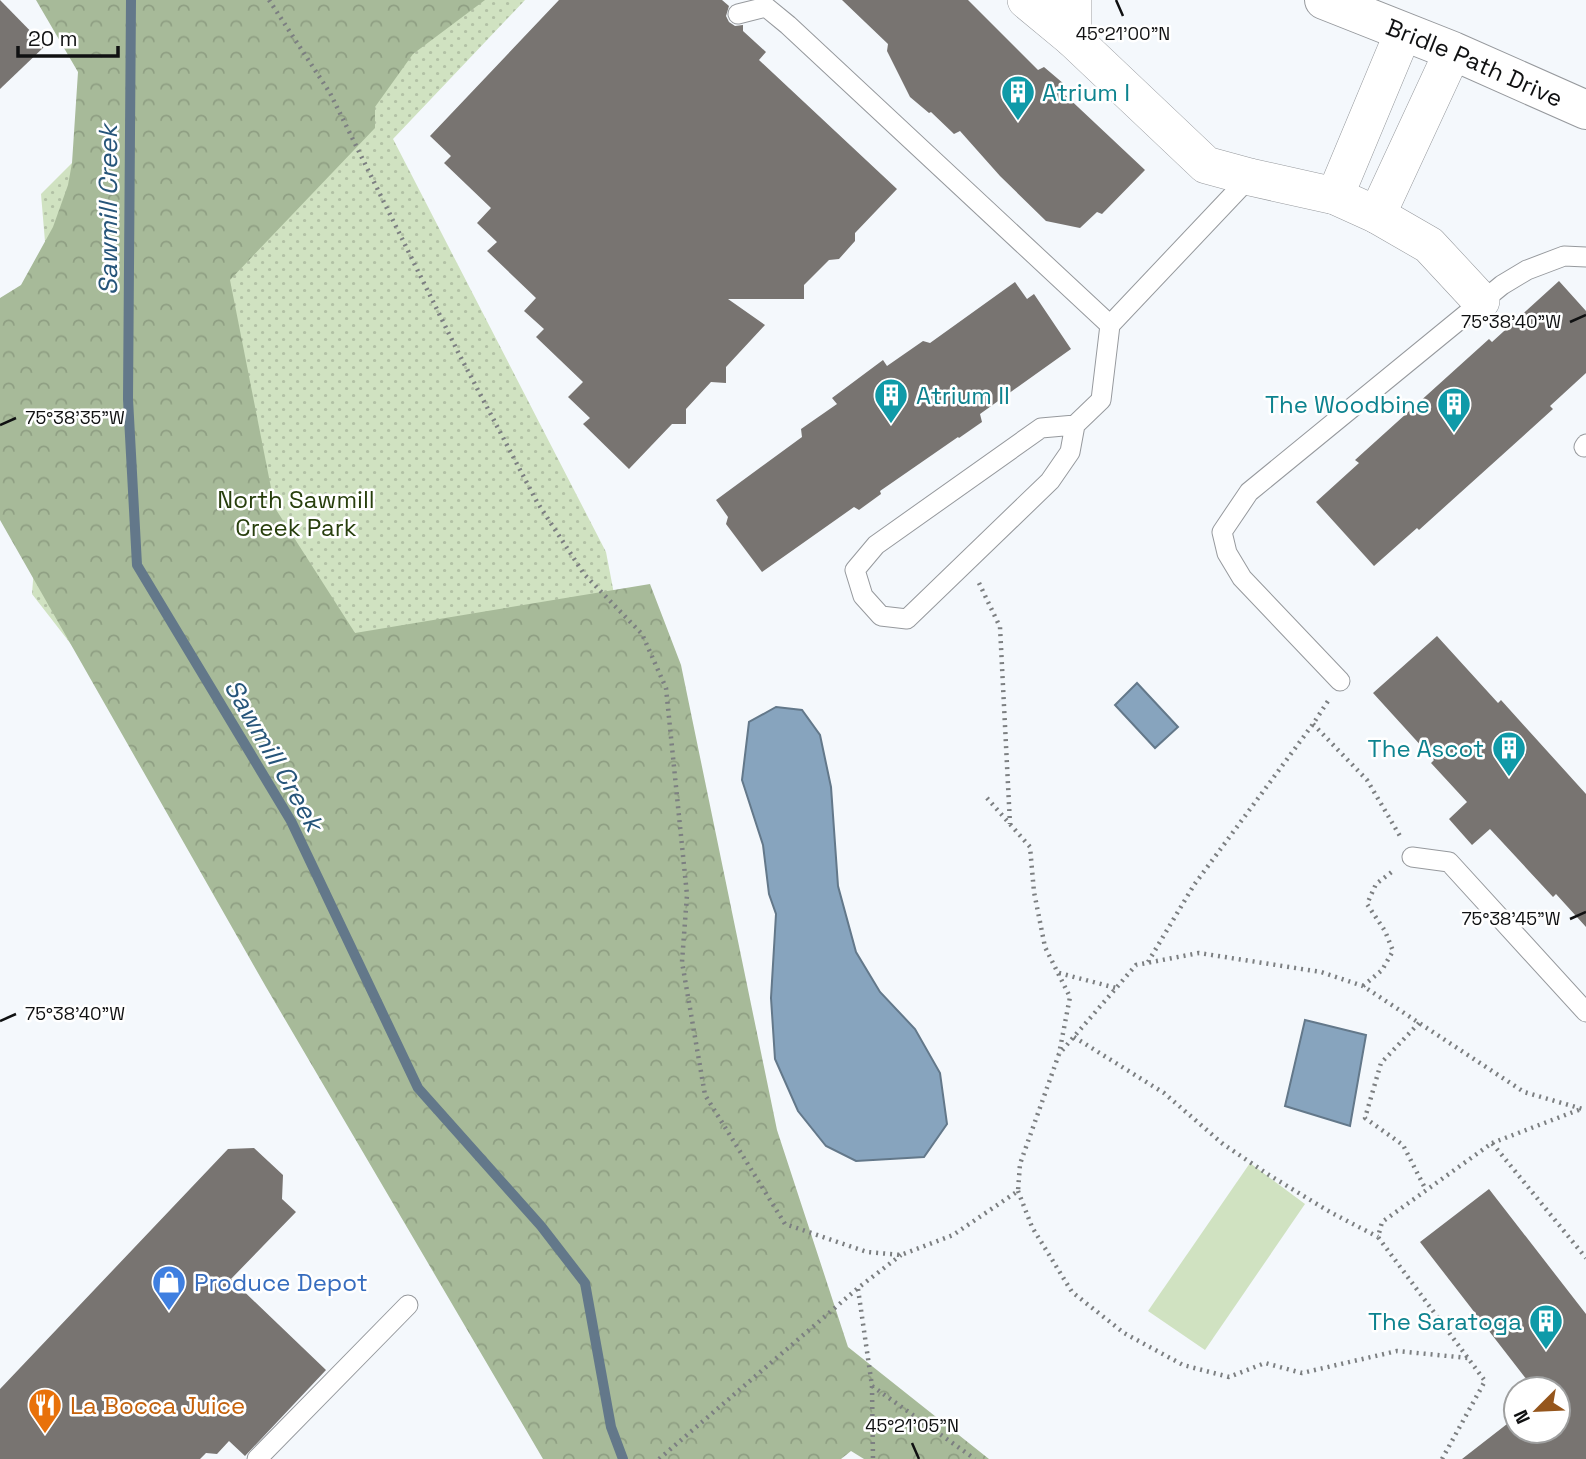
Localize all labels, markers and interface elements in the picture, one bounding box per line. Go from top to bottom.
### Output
street label: Bridle Path Drive [1382,11,1568,113]
scale bar [18,14,117,58]
text: 45°21'00"N [1076,22,1170,45]
text: 20 m [28,25,78,52]
building icon: Atrium I [999,73,1037,122]
place label: Atrium I [1042,77,1130,108]
water label: Sawmill Creek [91,122,125,295]
text: 75°38'40"W [1461,310,1561,333]
building icon: Atrium II [872,376,910,425]
place label: Atrium II [916,380,1010,411]
building icon: The Woodbine [1435,385,1473,434]
place label: The Woodbine [1265,389,1430,420]
text: 75°38'35"W [25,406,125,429]
park label: North Sawmill Creek Park [217,484,375,543]
water label: Sawmill Creek [217,673,333,840]
building icon: The Ascot [1490,729,1528,778]
place label: The Ascot [1368,733,1484,764]
text: 75°38'45"W [1461,907,1561,930]
text: 75°38'40"W [25,1002,125,1025]
shop icon: Produce Depot [150,1263,188,1312]
place label: Produce Depot [194,1267,368,1298]
building icon: The Saratoga [1527,1302,1565,1351]
place label: The Saratoga [1368,1306,1522,1337]
north arrow [1502,1375,1572,1445]
restaurant icon: La Bocca Juice [26,1386,64,1435]
place label: La Bocca Juice [70,1390,245,1421]
text: N [1508,1406,1536,1428]
text: 45°21'05"N [865,1414,959,1437]

